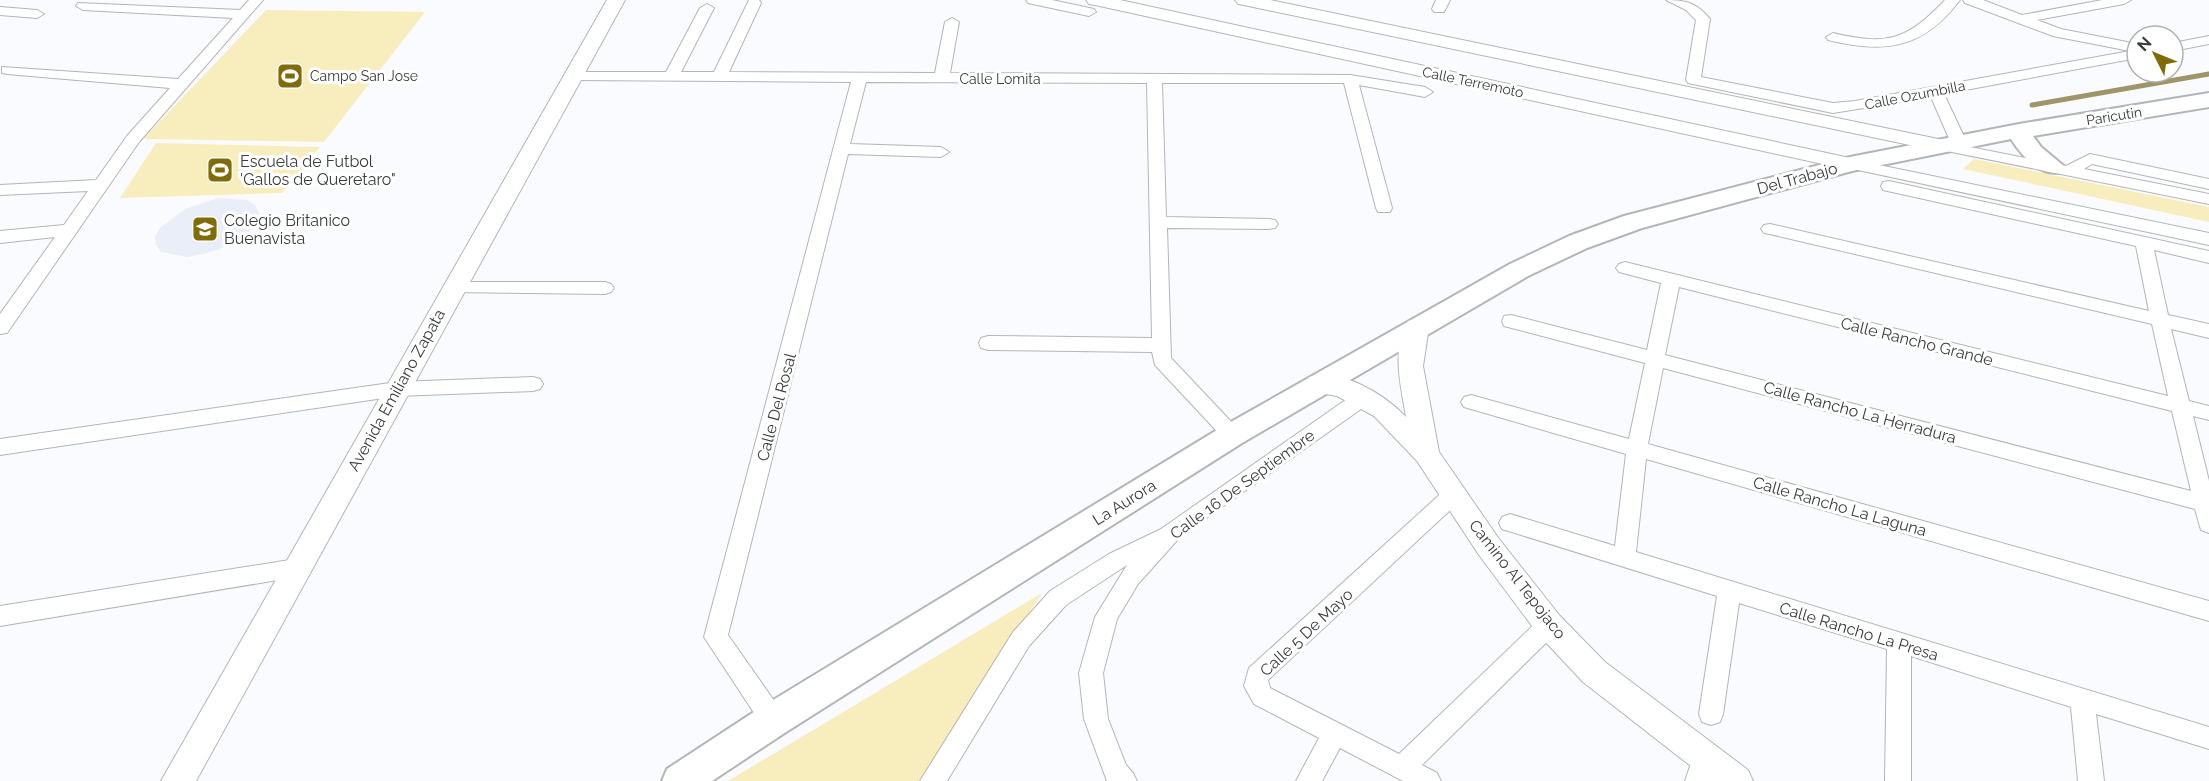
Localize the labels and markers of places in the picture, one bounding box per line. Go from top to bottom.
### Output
sports icon: Campo San Jose [275,61,305,91]
place label: Campo San Jose [310,68,418,84]
place label: Escuela de Futbol 'Gallos de Queretaro" [240,152,396,189]
sports icon: Escuela de Futbol 'Gallos de Queretaro" [205,155,235,185]
place label: Colegio Britanico Buenavista [224,211,350,248]
school or university icon: Colegio Britanico Buenavista [190,214,220,244]

